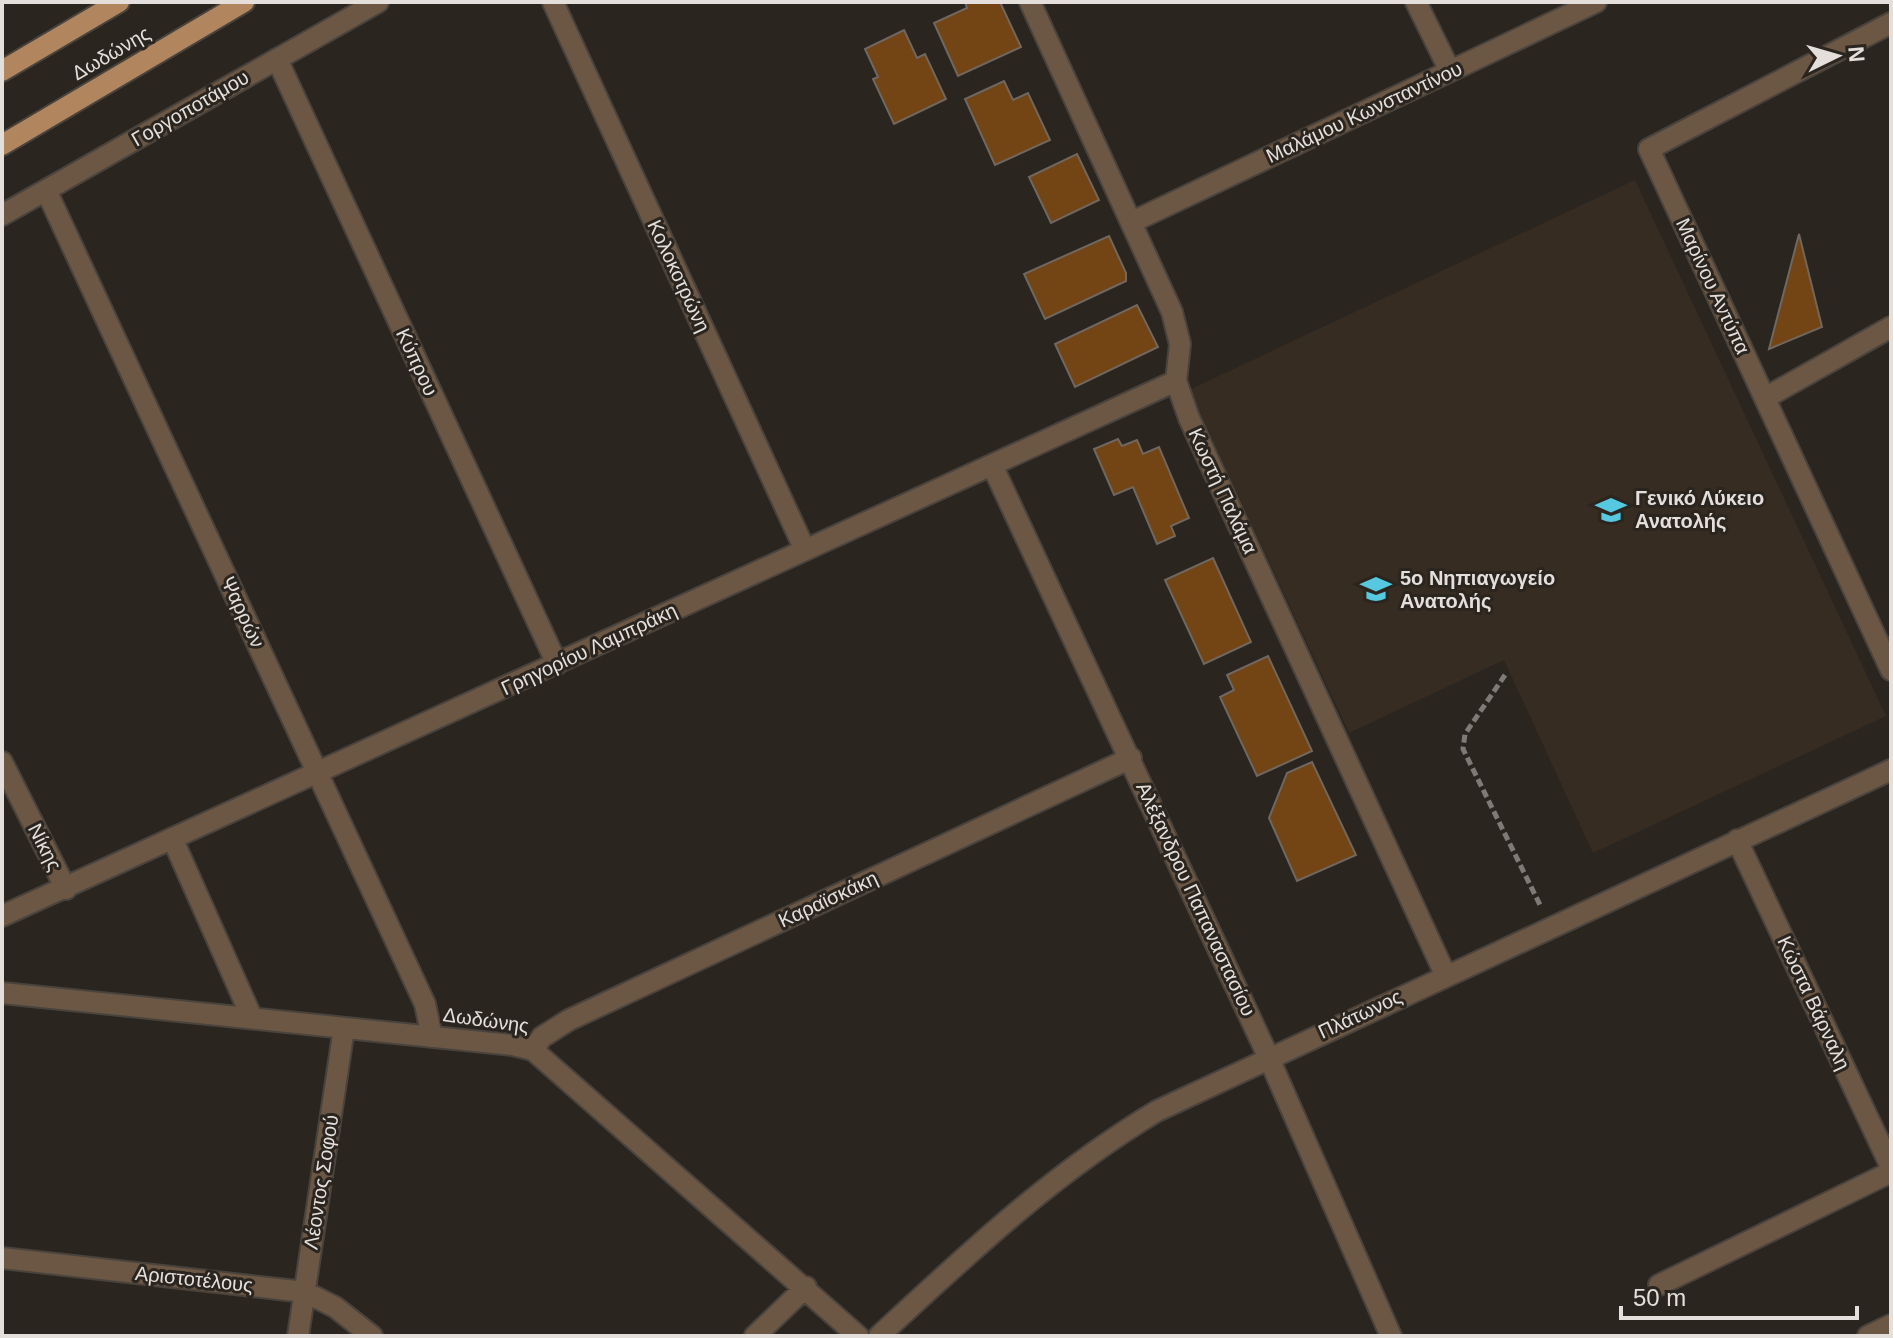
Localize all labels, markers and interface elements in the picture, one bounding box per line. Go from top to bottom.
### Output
north arrow [1797,16,1877,96]
street label: Δωδώνης [68,22,154,84]
text: N [1843,45,1870,63]
street label: Μαλάμου Κωνσταντίνου [1263,57,1465,167]
street label: Γοργοποτάμου [128,66,252,150]
street label: Μαρίνου Αντύπα [1672,215,1754,357]
street label: Κολοκοτρώνη [643,216,715,336]
street label: Κύπρου [392,325,442,399]
street label: Κωστή Παλάμα [1184,425,1262,557]
place label: Γενικό Λύκειο Ανατολής [1635,487,1764,532]
school or university icon: Γενικό Λύκειο Ανατολής [1594,493,1628,527]
place label: 5ο Νηπιαγωγείο Ανατολής [1400,567,1555,612]
school or university icon: 5ο Νηπιαγωγείο Ανατολής [1359,572,1393,606]
street label: Ψαρρών [217,573,269,651]
street label: Γρηγορίου Λαμπράκη [498,599,680,699]
street label: Αλέξανδρου Παπαναστασίου [1132,779,1260,1019]
street label: Νίκης [24,820,66,874]
street label: Καραϊσκάκη [775,866,881,932]
street label: Κώστα Βάρναλη [1773,933,1855,1073]
street label: Πλάτωνος [1315,985,1406,1043]
street label: Δωδώνης [442,1003,531,1037]
street label: Λέοντος Σοφού [300,1113,342,1251]
street label: Αριστοτέλους [134,1262,254,1296]
scale bar [1621,1270,1857,1320]
text: 50 m [1633,1284,1686,1311]

